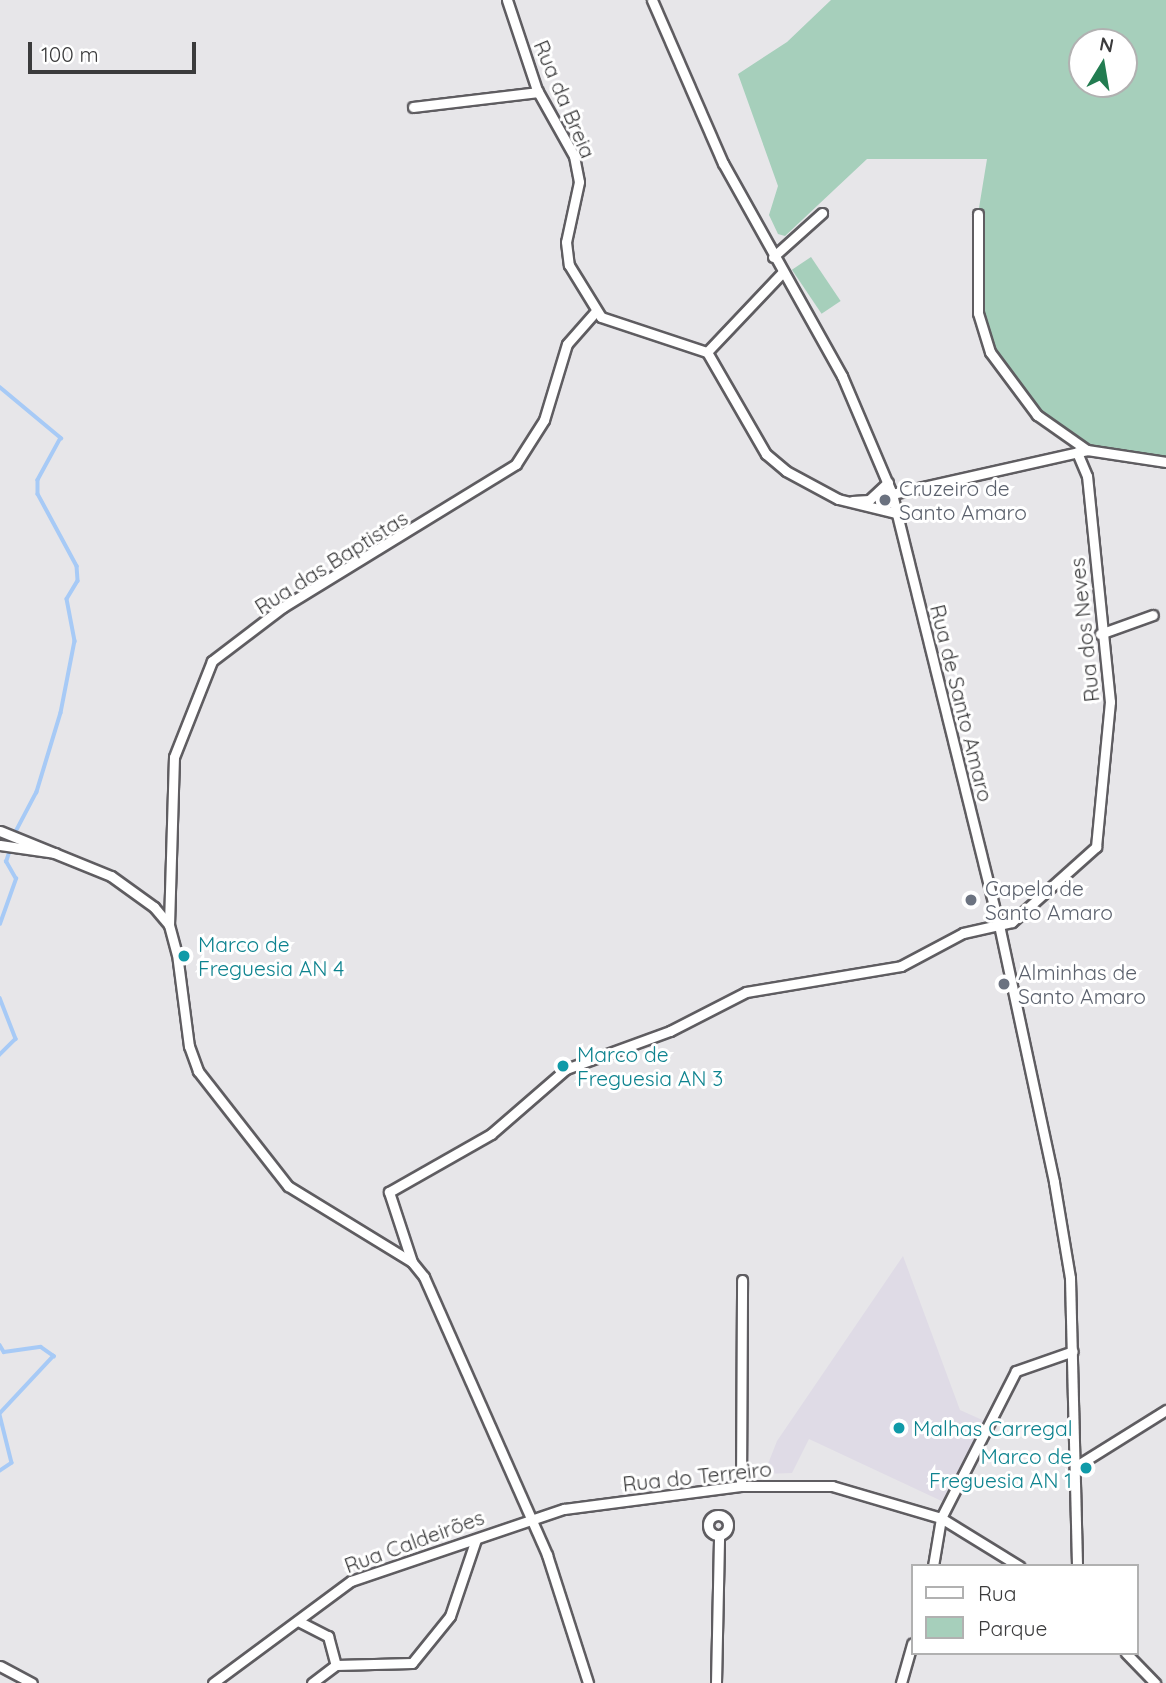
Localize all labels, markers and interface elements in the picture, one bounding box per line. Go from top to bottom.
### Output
scale bar [32,28,200,72]
north arrow [1068,28,1138,98]
text: N [1097,31,1116,57]
street label: Rua da Breia [529,36,601,162]
text: 100 m [41,41,99,67]
place label: Cruzeiro de Santo Amaro [899,475,1027,525]
marker: Cruzeiro de Santo Amaro [877,492,893,508]
street label: Rua das Baptistas [250,505,412,619]
street label: Rua dos Neves [1064,557,1104,703]
street label: Rua de Santo Amaro [925,602,999,804]
place label: Capela de Santo Amaro [985,875,1113,925]
marker: Capela de Santo Amaro [963,892,979,908]
place label: Marco de Freguesia AN 4 [198,931,344,981]
marker: Marco de Freguesia AN 4 [176,948,192,964]
place label: Alminhas de Santo Amaro [1018,959,1146,1009]
marker: Alminhas de Santo Amaro [996,976,1012,992]
place label: Marco de Freguesia AN 3 [577,1041,723,1091]
marker: Marco de Freguesia AN 3 [555,1058,571,1074]
place label: Malhas Carregal [913,1415,1073,1441]
marker: Malhas Carregal [891,1420,907,1436]
place label: Marco de Freguesia AN 1 [929,1443,1072,1493]
street label: Rua do Terreiro [621,1456,773,1496]
marker: Marco de Freguesia AN 1 [1078,1460,1094,1476]
street label: Rua Caldeirões [341,1504,487,1578]
legend [911,1564,1138,1655]
text: Rua [978,1580,1017,1606]
text: Parque [978,1615,1047,1641]

